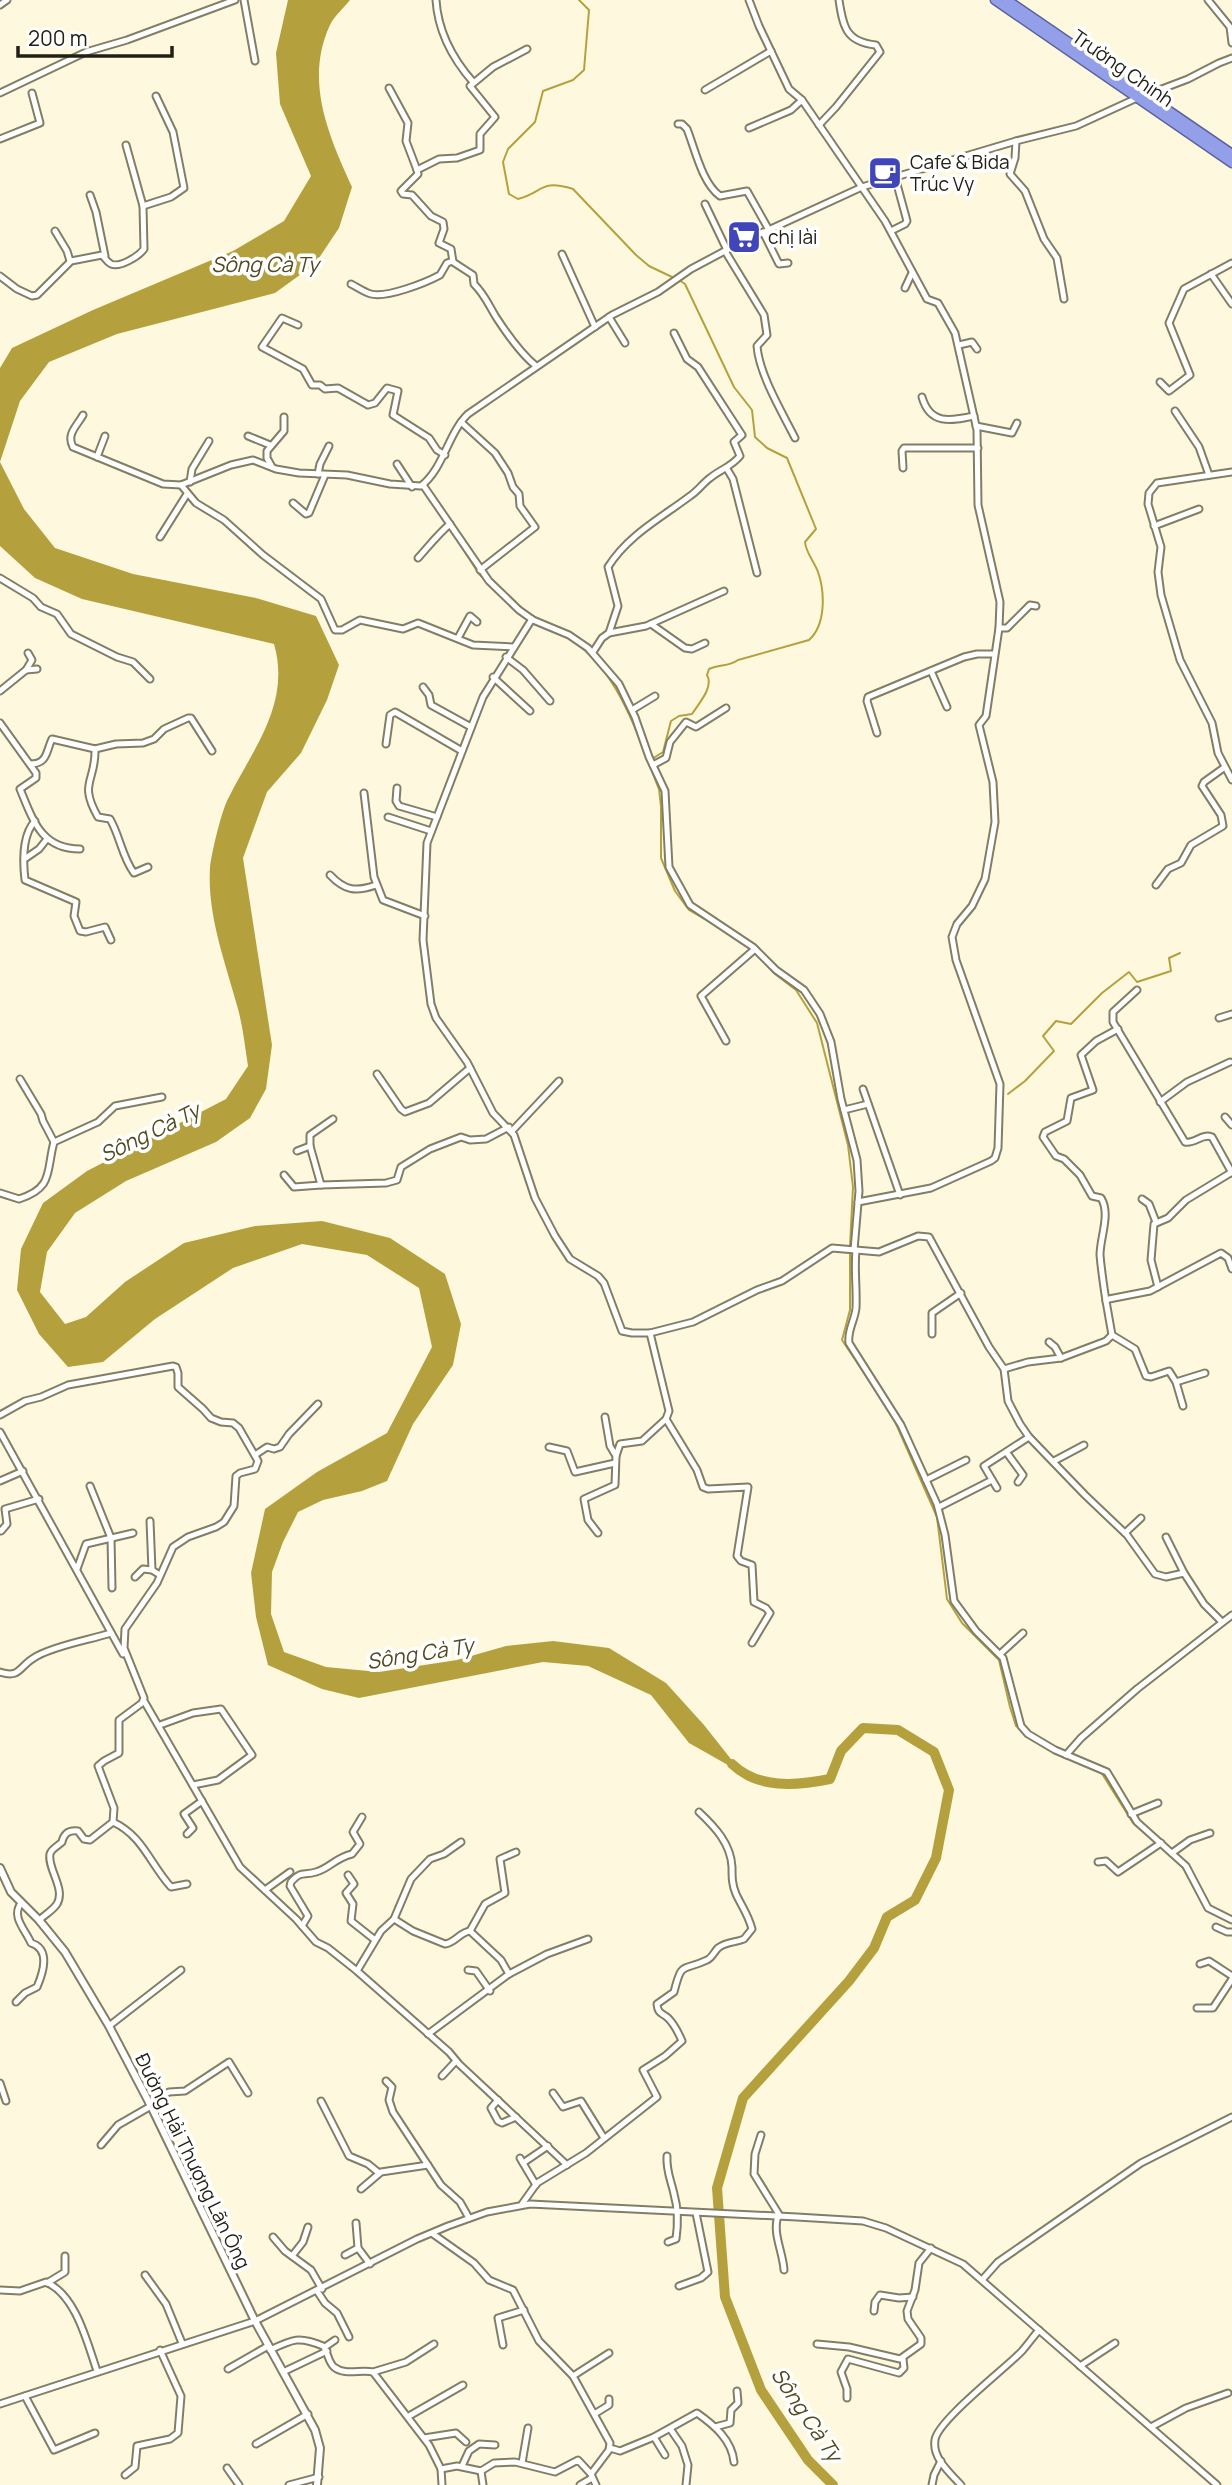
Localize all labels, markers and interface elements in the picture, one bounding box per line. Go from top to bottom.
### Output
scale bar [18,14,172,58]
street label: Trường Chinh [1067,23,1179,113]
text: 200 m [28,24,88,52]
place label: Cafe & Bida Trúc Vy [910,149,1009,197]
cafe icon: Cafe & Bida Trúc Vy [866,154,904,192]
supermarket icon: chị lài [725,218,763,256]
place label: chị lài [768,224,817,250]
water label: Sông Cà Ty [211,250,322,278]
water label: Sông Cà Ty [95,1095,207,1168]
water label: Sông Cà Ty [365,1630,478,1675]
street label: Đường Hải Thượng Lãn Ông [129,2049,257,2273]
water label: Sông Cà Ty [765,2362,850,2469]

